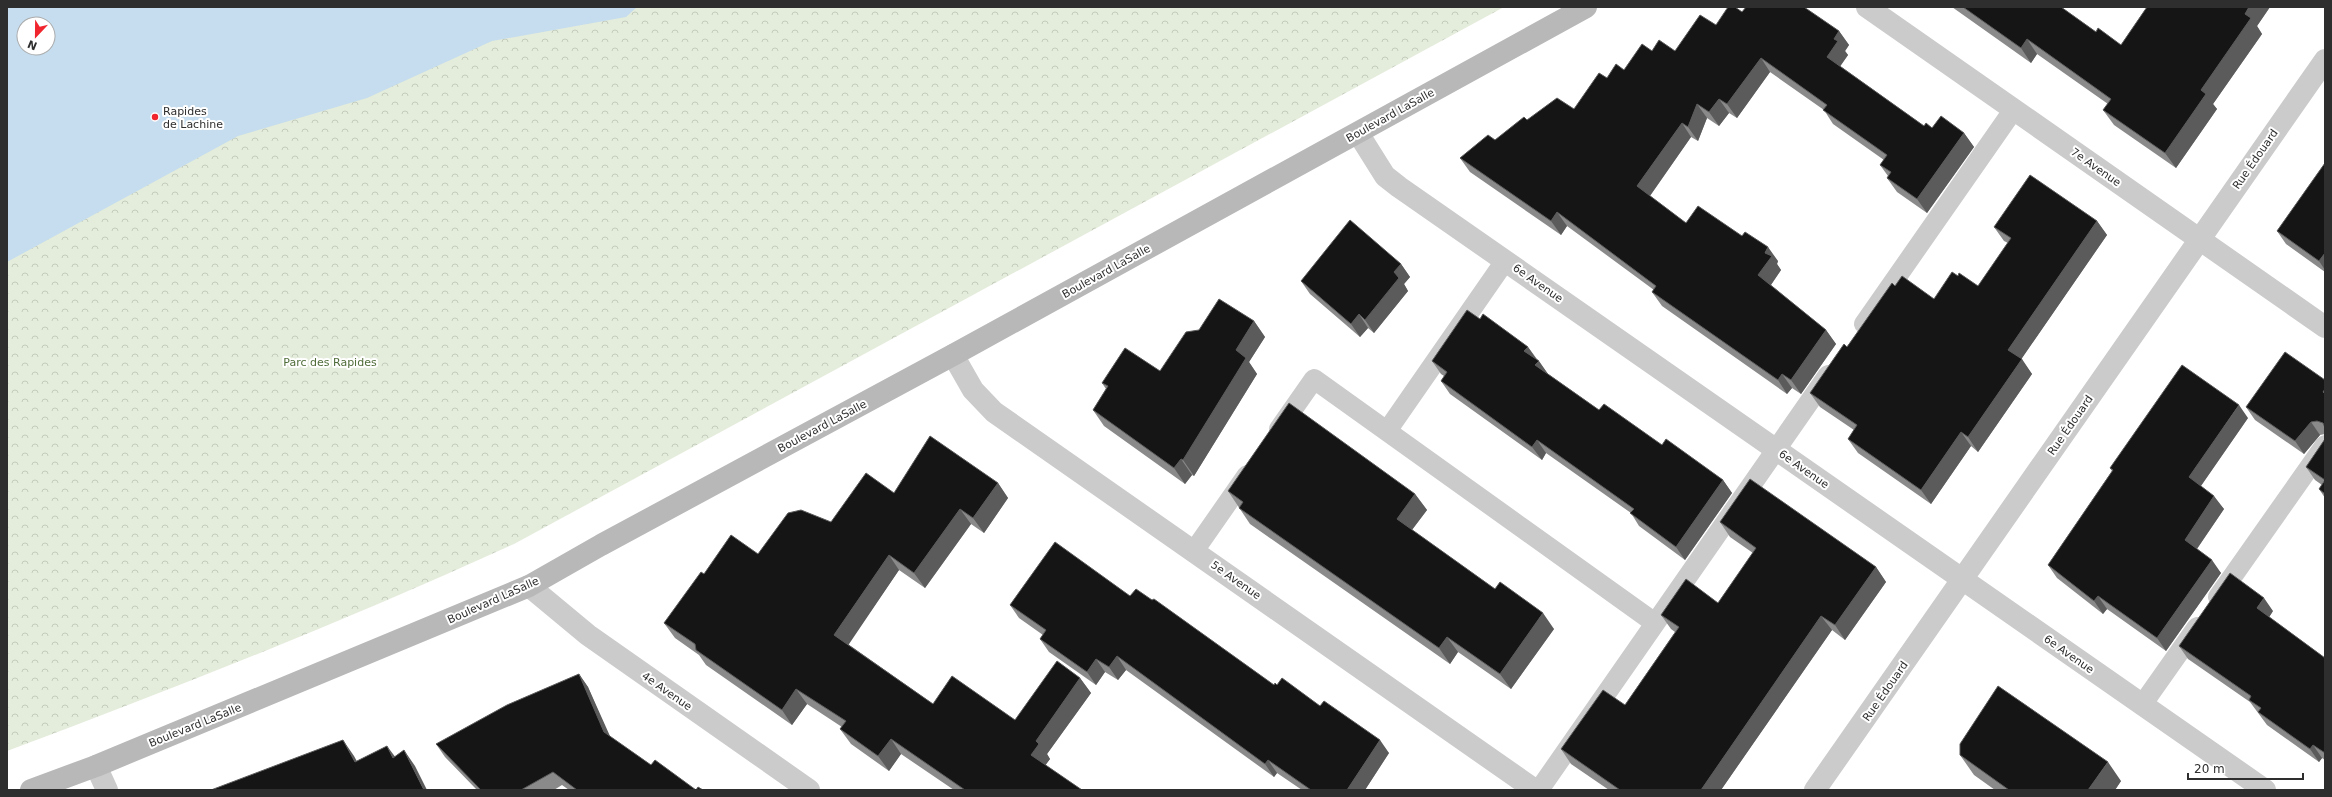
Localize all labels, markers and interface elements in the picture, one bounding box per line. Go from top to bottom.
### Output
north arrow [16,16,56,56]
text: N [26,37,39,53]
street label: Boulevard LaSalle [1344,86,1437,145]
place label: Rapides de Lachine [163,105,223,131]
marker: Rapides de Lachine [150,112,160,122]
street label: Rue Édouard [2230,127,2281,192]
street label: 7e Avenue [2068,145,2123,190]
street label: Boulevard LaSalle [1060,242,1153,301]
street label: 6e Avenue [1510,261,1565,306]
park label: Parc des Rapides [283,356,377,369]
street label: Rue Édouard [2045,393,2096,458]
street label: Boulevard LaSalle [776,397,869,455]
street label: 6e Avenue [1776,447,1831,492]
street label: 5e Avenue [1208,558,1263,603]
street label: Boulevard LaSalle [446,574,541,626]
street label: 6e Avenue [2041,632,2096,677]
street label: Rue Édouard [1860,659,1911,724]
street label: 4e Avenue [639,669,694,714]
street label: Boulevard LaSalle [147,701,244,750]
scale bar [2188,755,2303,781]
text: 20 m [2194,762,2225,776]

